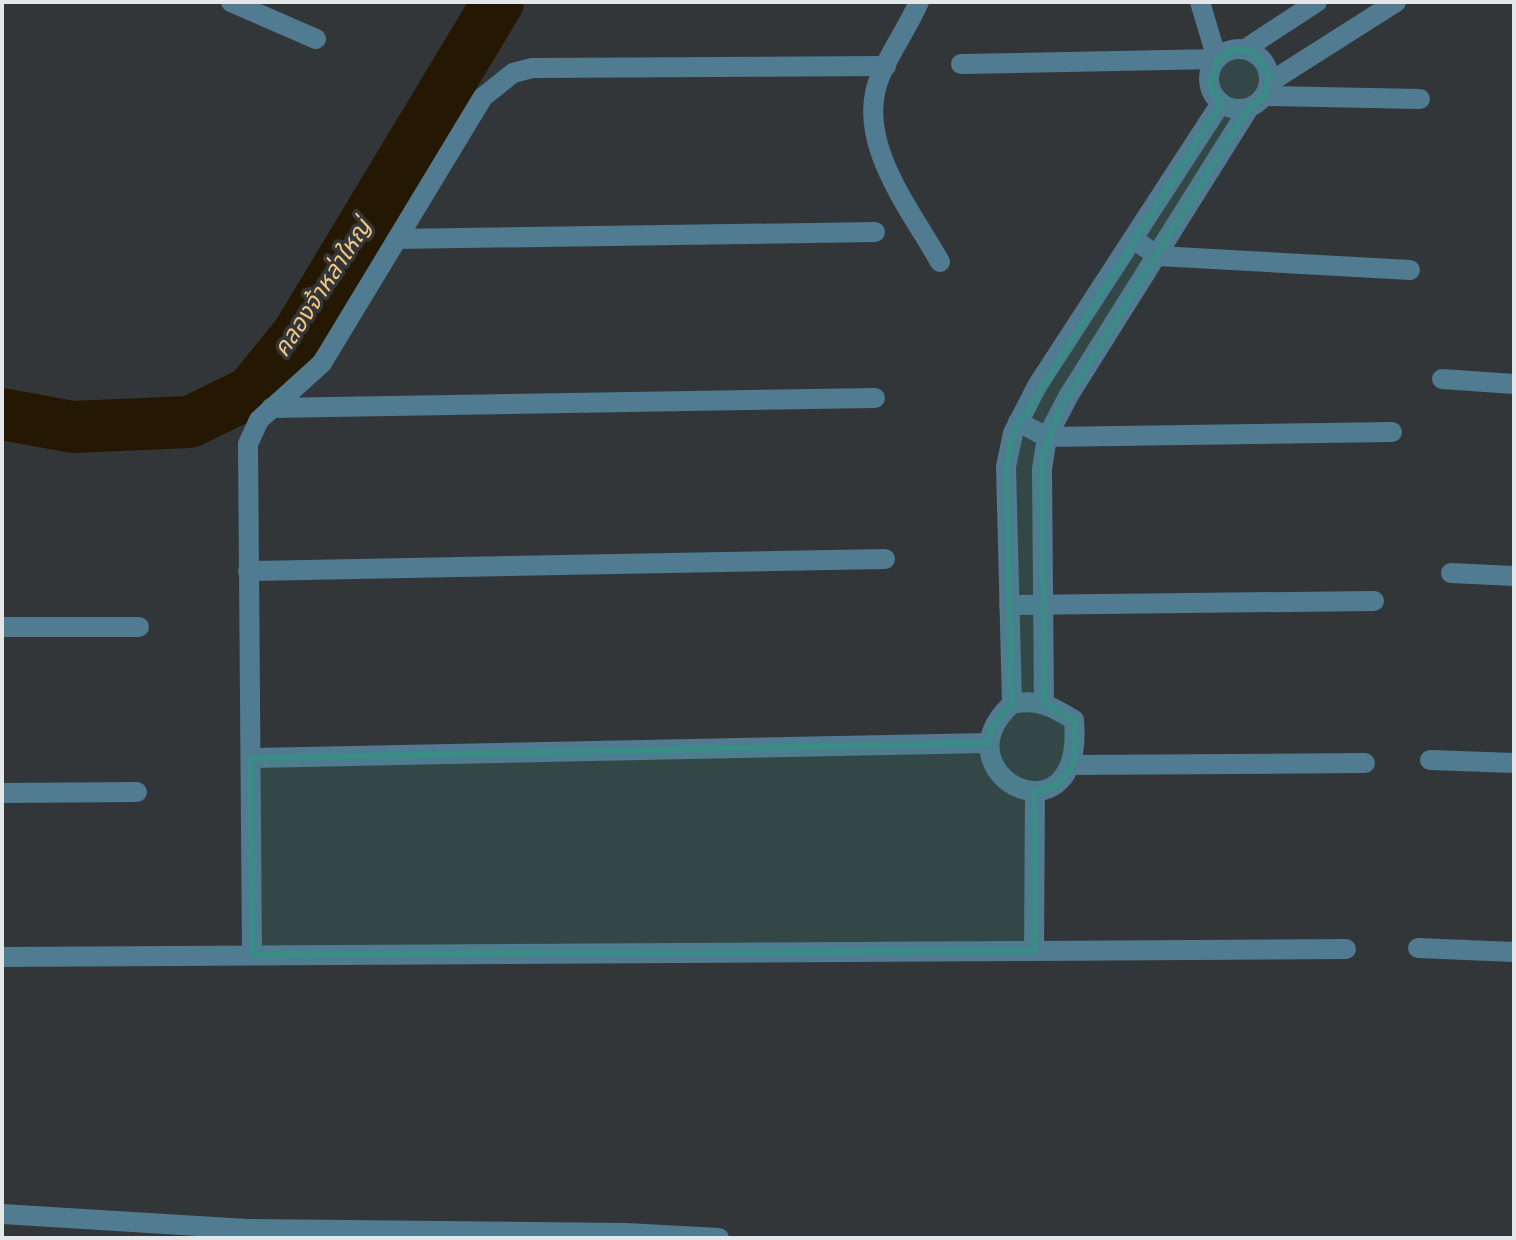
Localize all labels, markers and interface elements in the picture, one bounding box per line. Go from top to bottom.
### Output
water label: คลองจ้าหล่าใหญ่ [266,211,378,362]

